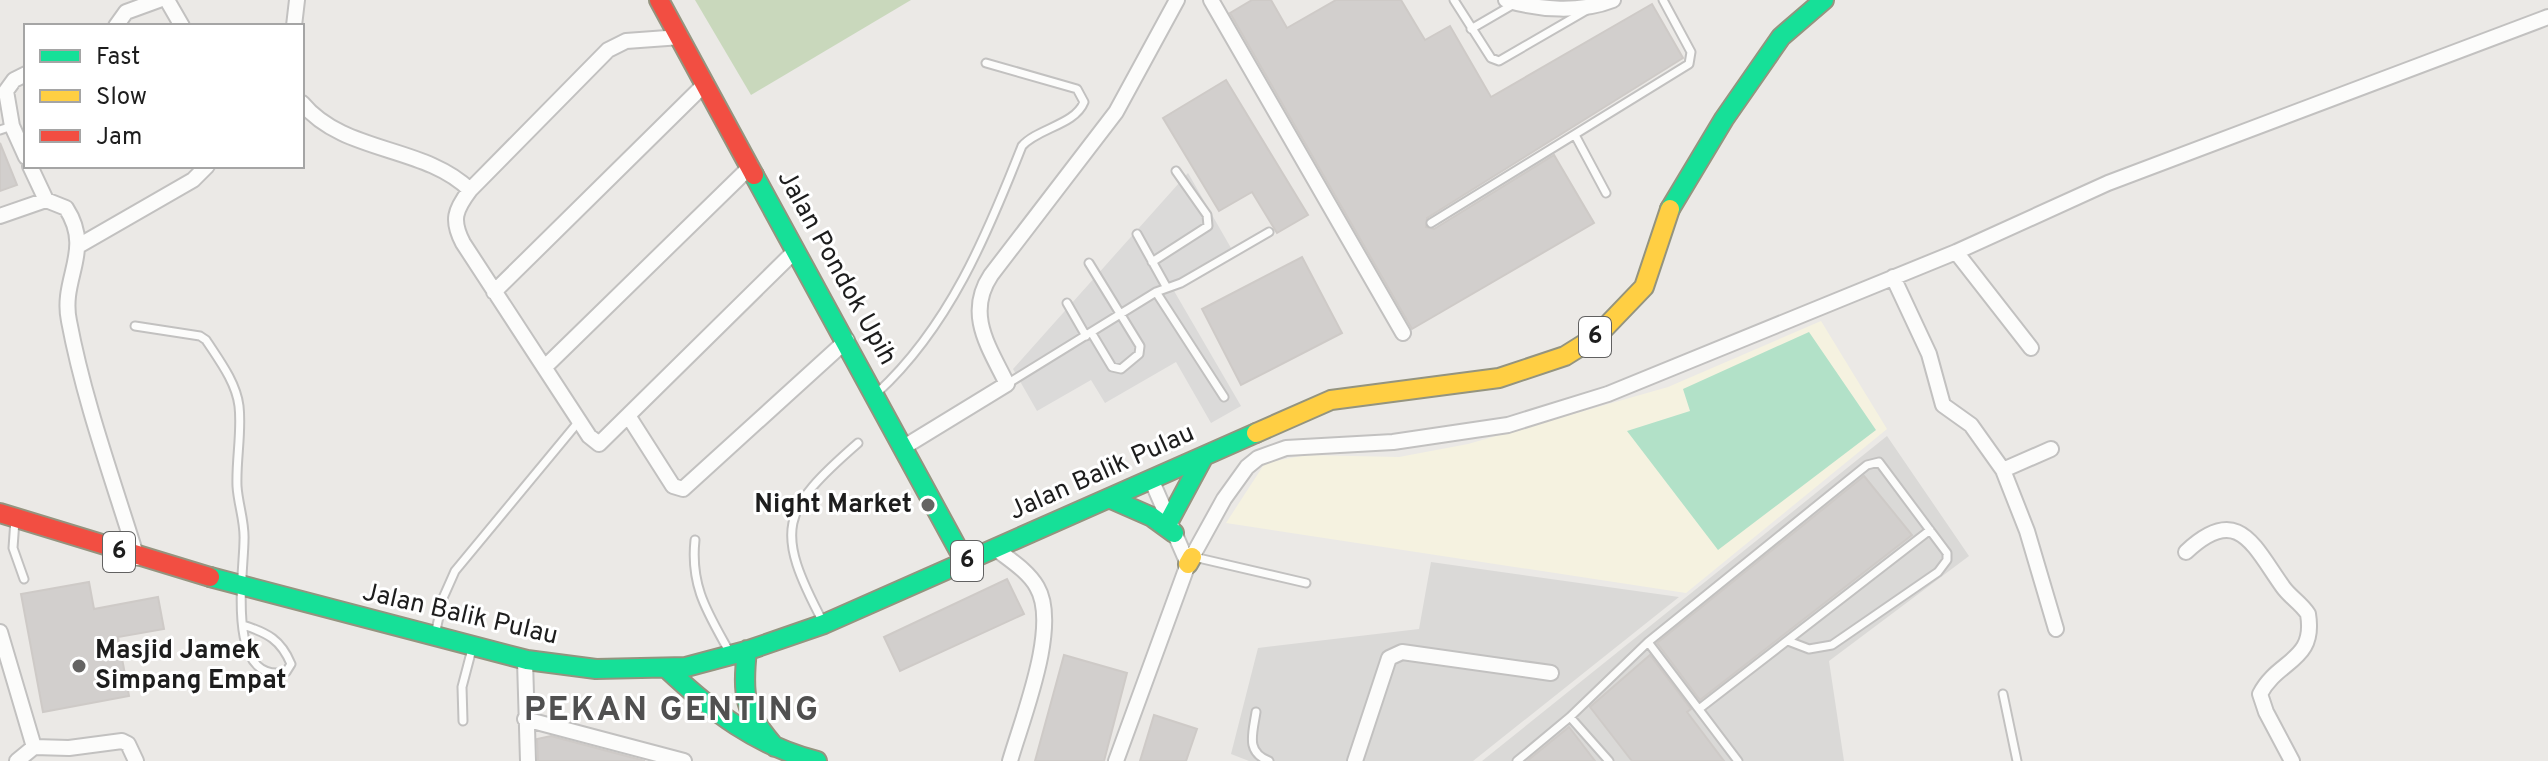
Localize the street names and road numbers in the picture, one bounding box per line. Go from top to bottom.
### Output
street label: Jalan Pondok Upih [769,165,903,371]
road number: 6 [1579,317,1611,357]
street label: Jalan Balik Pulau [1004,417,1200,529]
road number: 6 [103,532,135,572]
road number: 6 [951,541,983,581]
street label: Jalan Balik Pulau [359,576,561,654]

